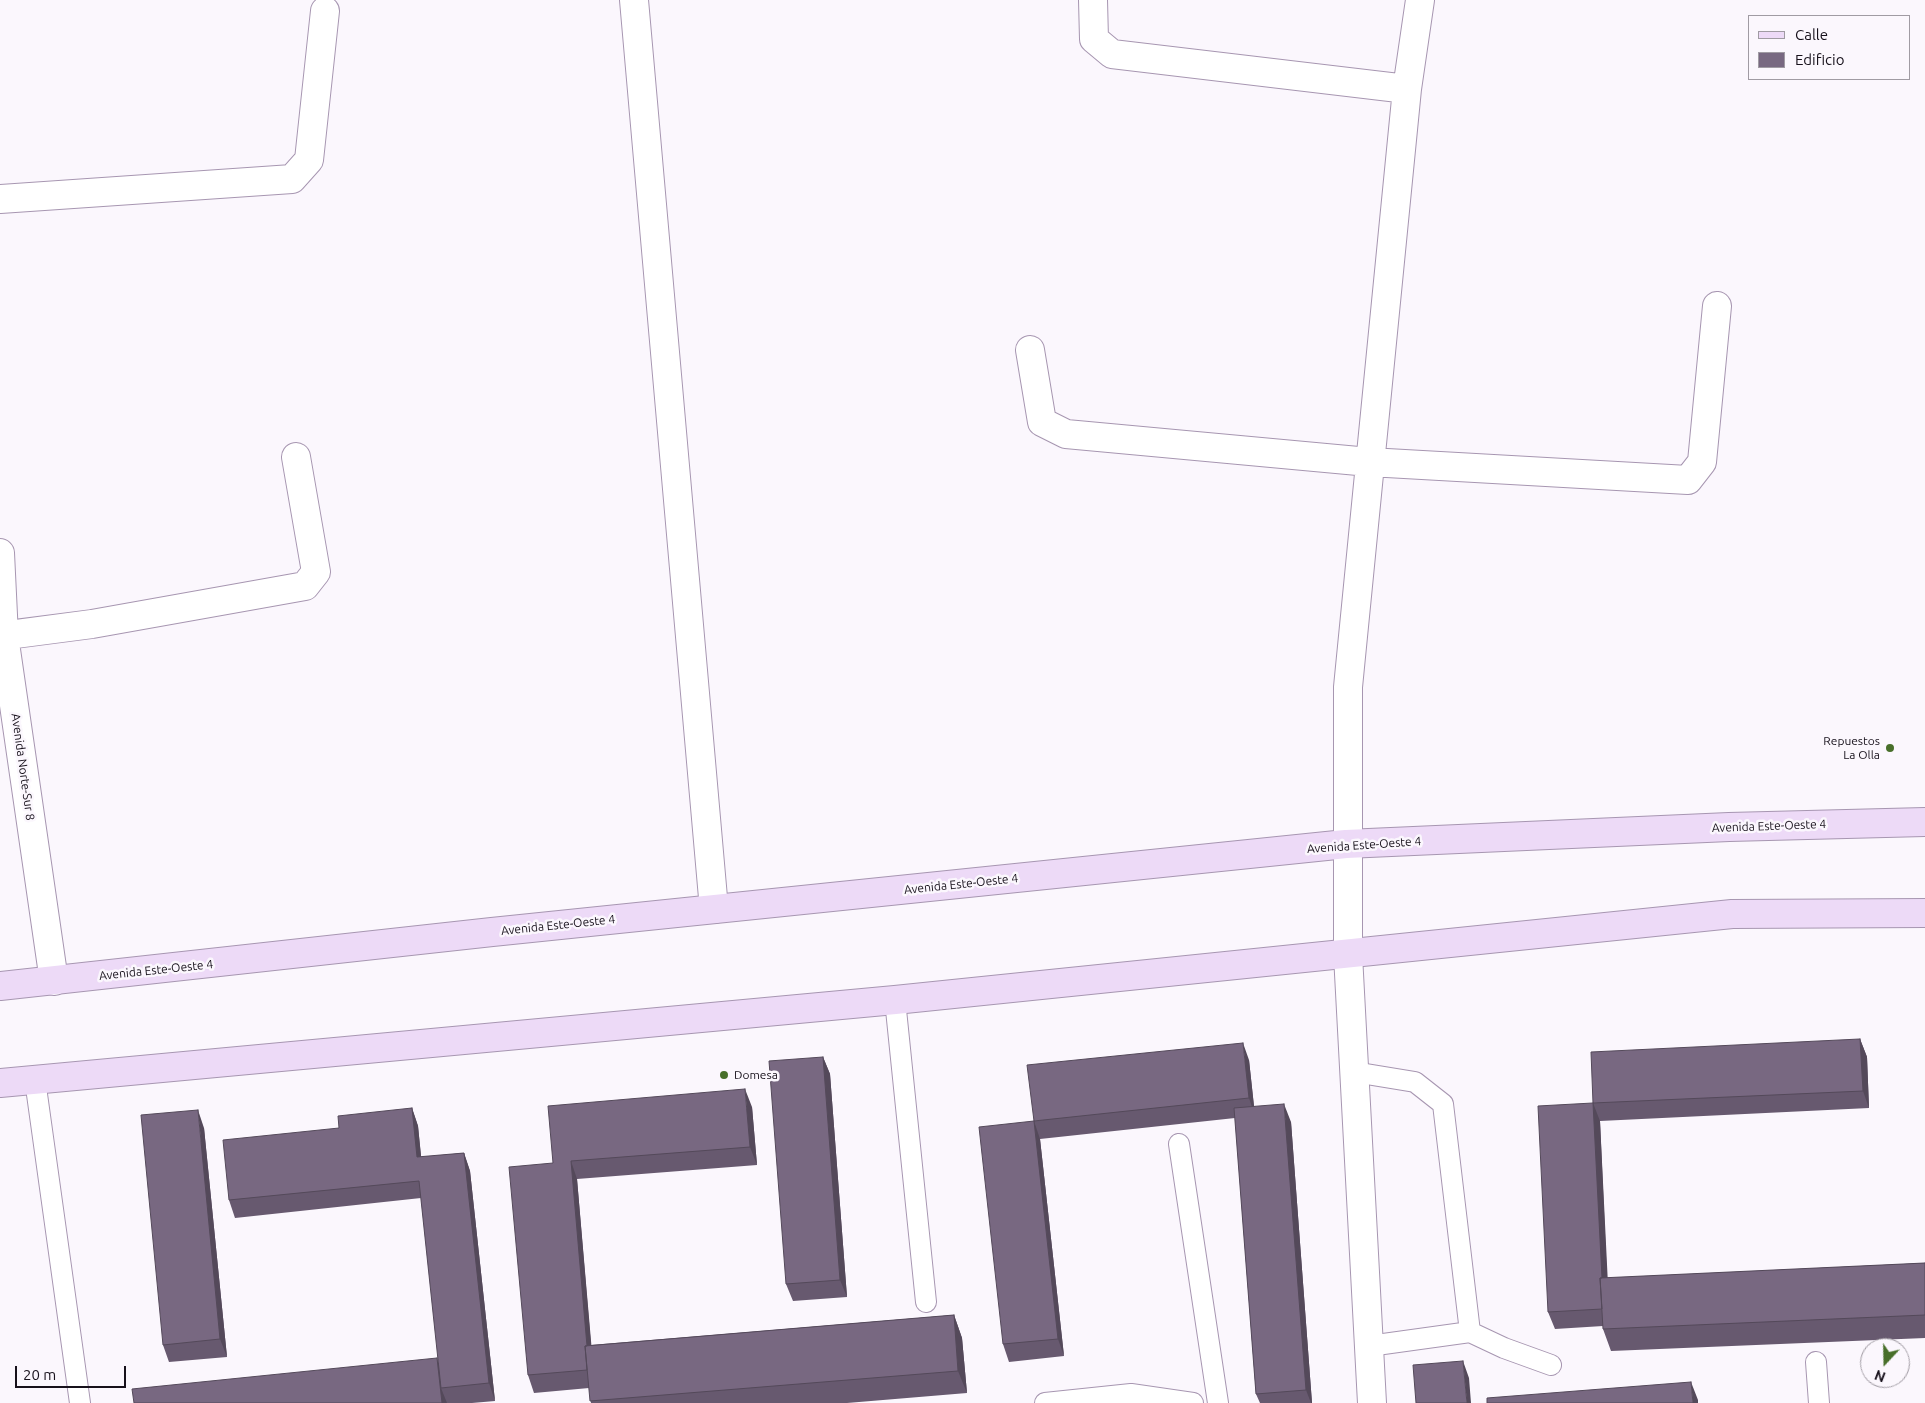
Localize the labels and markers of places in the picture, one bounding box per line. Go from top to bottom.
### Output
place label: Repuestos La Olla [1823,734,1880,762]
marker: Repuestos La Olla [1884,742,1896,754]
place label: Domesa [734,1068,778,1082]
marker: Domesa [718,1069,730,1081]

